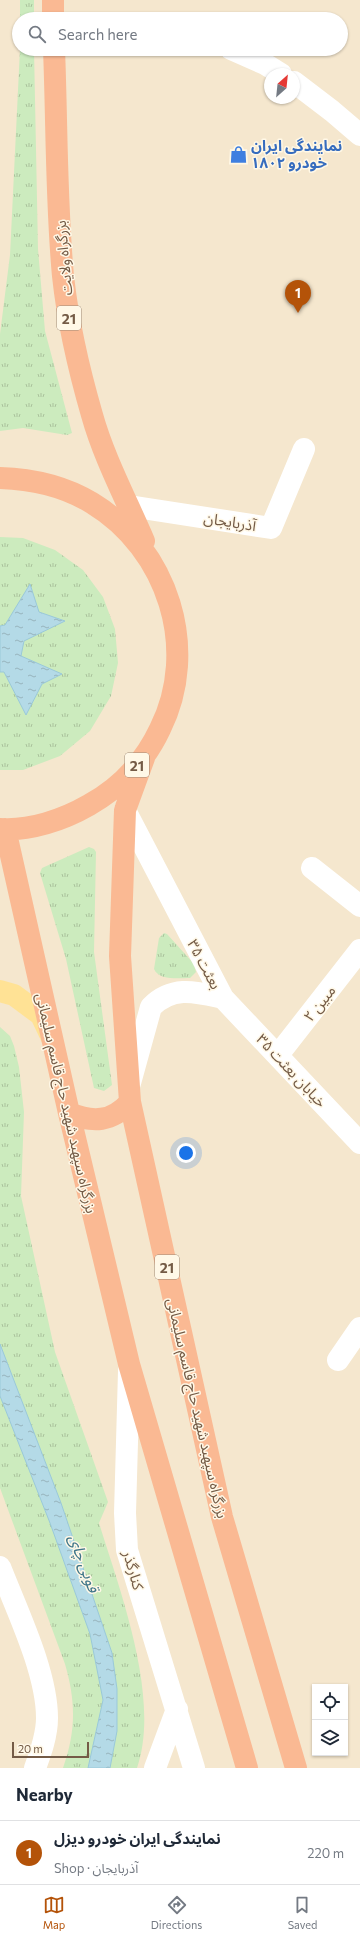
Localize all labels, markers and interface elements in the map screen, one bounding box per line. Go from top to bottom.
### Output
search box [12,12,348,56]
icon: search [26,23,48,45]
text: Search here [58,25,137,43]
north arrow [264,68,300,104]
place label: نمایندگی ایران خودرو ۱۸۰۲ [251,136,342,172]
shop icon: نمایندگی ایران خودرو ۱۸۰۲ [228,144,248,164]
street label: بزرگراه ولایت [51,220,76,296]
pin: 1 [285,280,311,313]
road number: 21 [57,306,81,330]
street label: آذربایجان [202,508,258,535]
road number: 21 [125,753,149,777]
street label: بعثت ۳۵ [184,936,226,992]
street label: مبین ۲ [299,981,340,1025]
street label: بزرگراه سپهبد شهید حاج قاسم سلیمانی [29,991,101,1216]
street label: خیابان بعثت ۳۵ [253,1029,331,1111]
your location [176,1143,196,1163]
road number: 21 [155,1255,179,1279]
street label: بزرگراه سپهبد شهید حاج قاسم سلیمانی [160,1296,232,1521]
water label: قوبی چای [64,1532,105,1596]
street label: کنارگذر [119,1547,148,1593]
map controls [312,1684,348,1756]
button: locate [312,1684,348,1720]
button: layers [312,1720,348,1756]
scale bar [12,1740,89,1759]
text: 20 m [18,1742,43,1755]
text: Nearby [16,1784,73,1805]
text: نمایندگی ایران خودرو دیزل [54,1829,221,1847]
text: 1 [26,1845,32,1861]
text: 220 m [307,1845,344,1861]
text: Shop · آذربایجان [54,1860,138,1876]
tab: Map [43,1894,65,1931]
tab: Directions [151,1894,202,1931]
tab: Saved [288,1894,317,1931]

